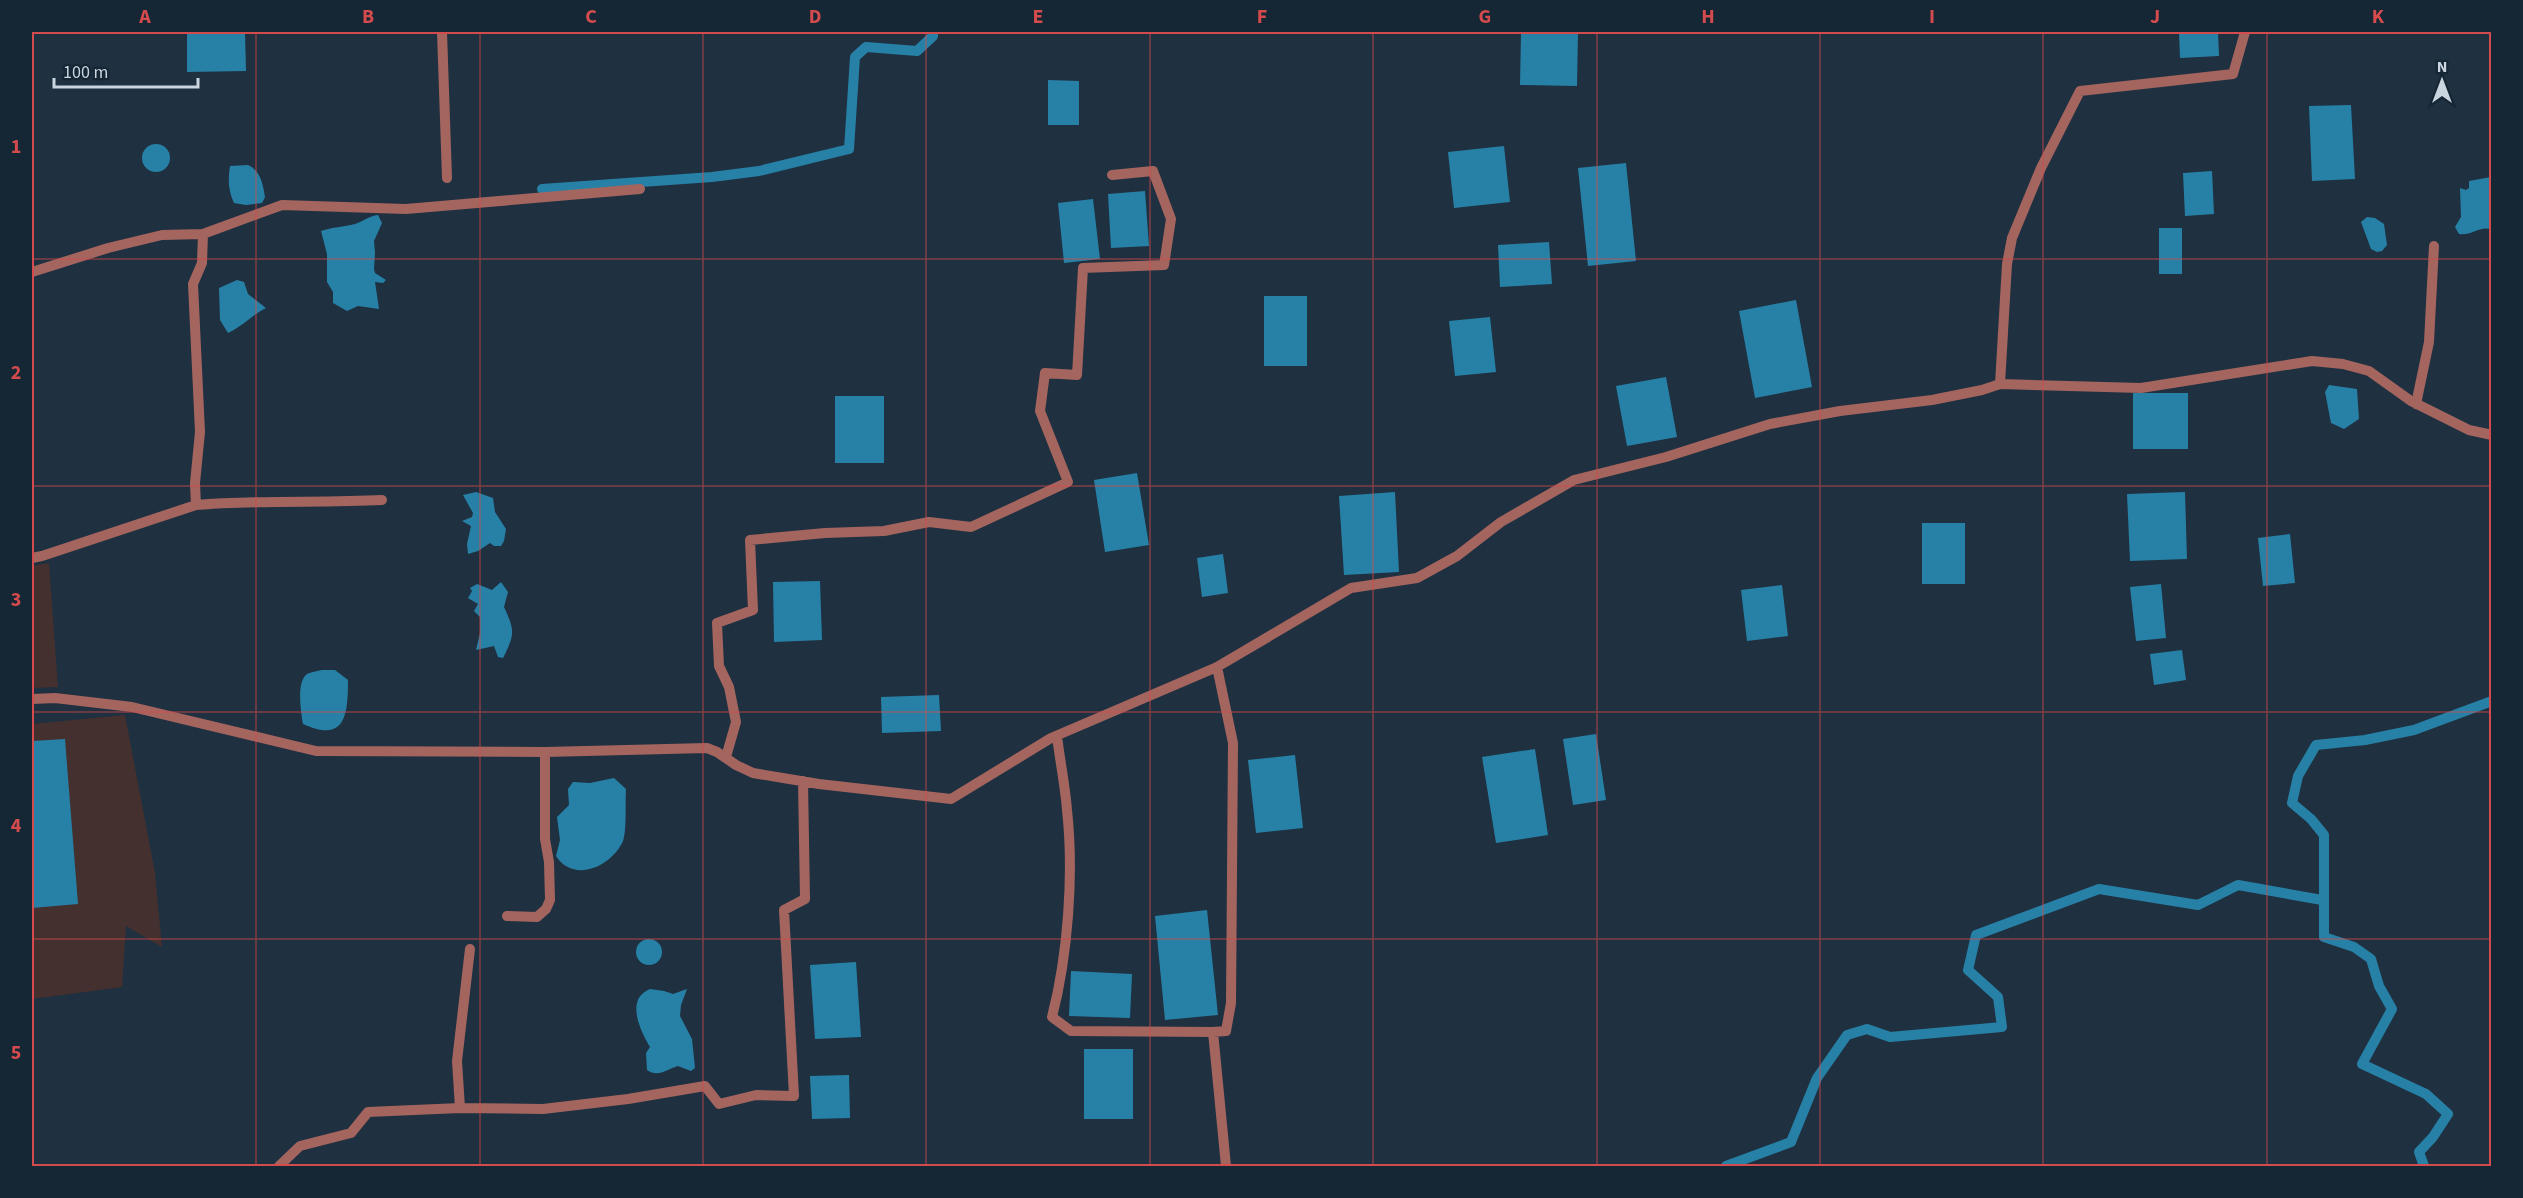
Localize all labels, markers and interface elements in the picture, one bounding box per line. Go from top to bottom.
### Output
text: A [138,3,151,31]
text: B [362,3,374,31]
text: C [585,3,597,31]
text: D [809,3,821,31]
text: E [1033,3,1043,31]
text: F [1257,3,1267,31]
text: G [1479,3,1491,31]
text: H [1701,3,1715,31]
text: I [1929,3,1935,31]
text: J [2150,3,2160,31]
text: K [2372,3,2385,31]
scale bar [54,51,198,89]
north arrow [2412,51,2472,111]
text: N [2437,56,2447,78]
text: 100 m [63,60,108,85]
text: 1 [11,133,21,161]
text: 2 [11,359,21,387]
text: 3 [11,586,21,614]
text: 4 [11,812,22,840]
text: 5 [11,1039,21,1067]

